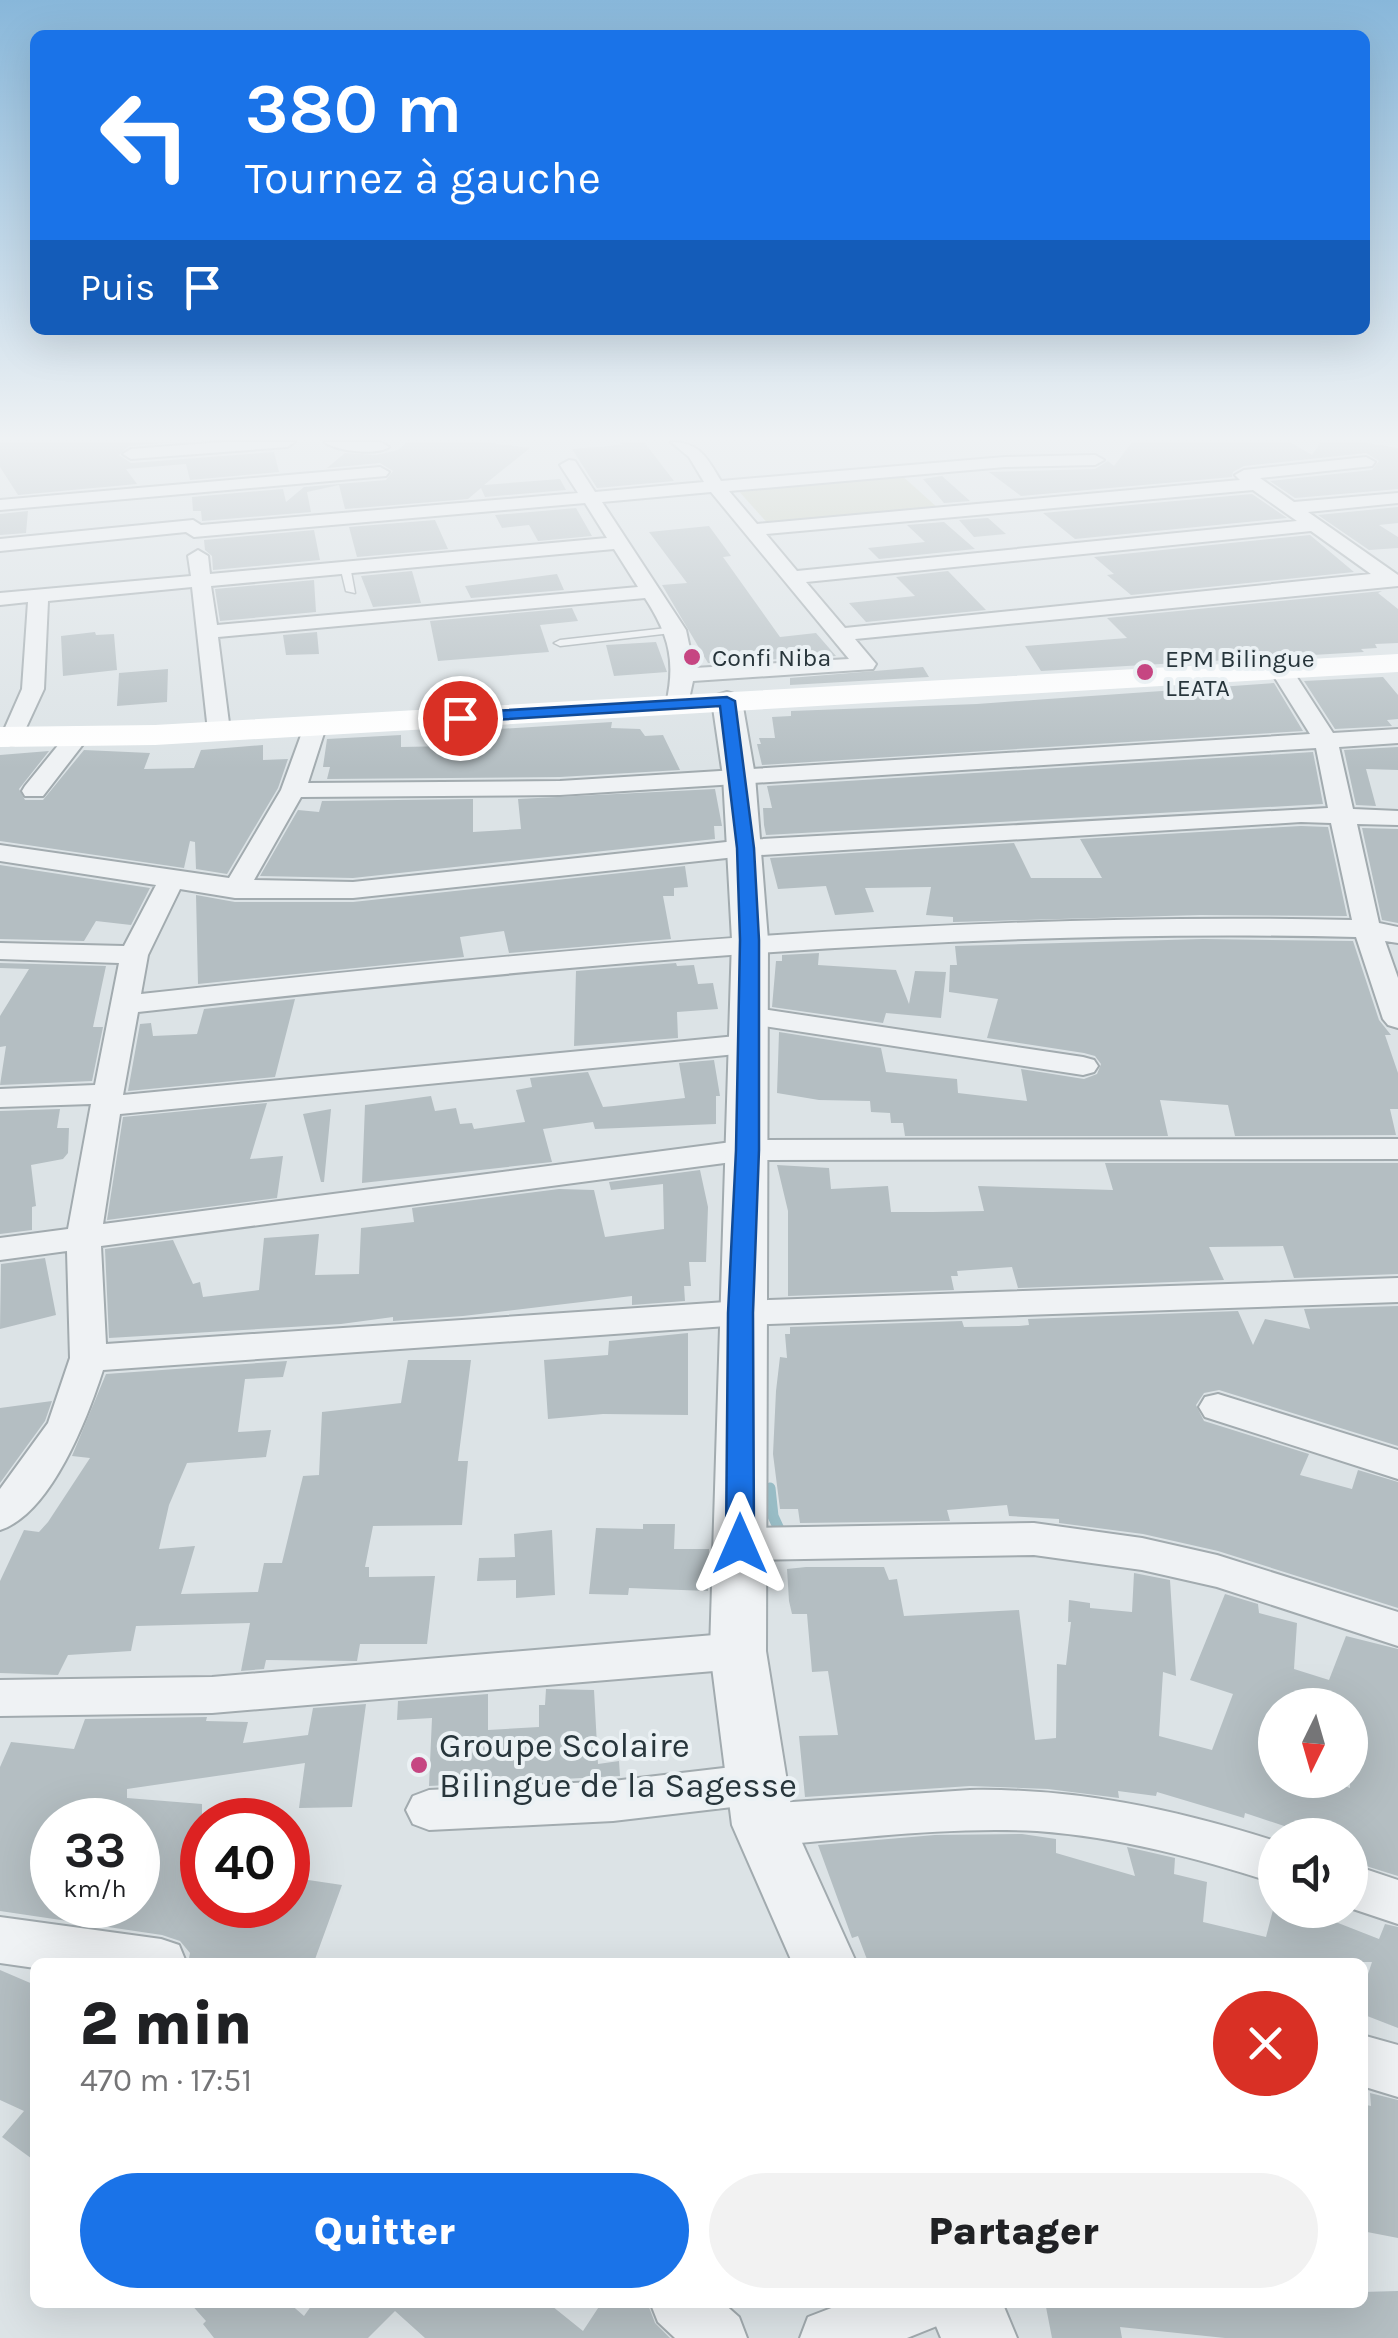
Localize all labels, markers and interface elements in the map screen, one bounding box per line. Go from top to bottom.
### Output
text: 380 m [245,68,462,150]
icon: left [80,70,210,200]
text: Tournez à gauche [245,152,601,204]
icon: arrive [175,260,230,315]
text: Puis [80,265,155,310]
place label: Confi Niba [712,643,831,672]
place label: EPM Bilingue LEATA [1165,644,1315,702]
marker: Confi Niba [681,646,703,668]
marker: EPM Bilingue LEATA [1134,661,1156,683]
pin [418,676,503,761]
icon: arrive [433,691,488,746]
position arrow [688,1492,792,1596]
north arrow [1258,1688,1368,1798]
map controls [1258,1688,1368,1928]
place label: Groupe Scolaire Bilingue de la Sagesse [439,1725,797,1806]
marker: Groupe Scolaire Bilingue de la Sagesse [408,1754,430,1776]
speed limit sign: 40 [180,1798,310,1928]
button: sound [1258,1818,1368,1928]
text: 33 [64,1821,126,1880]
text: km/h [63,1874,127,1903]
text: 2 min [80,1989,252,2059]
button: close [1213,1991,1318,2096]
text: 470 m · 17:51 [80,2062,252,2099]
button: Quitter [80,2173,689,2288]
button: Partager [709,2173,1318,2288]

